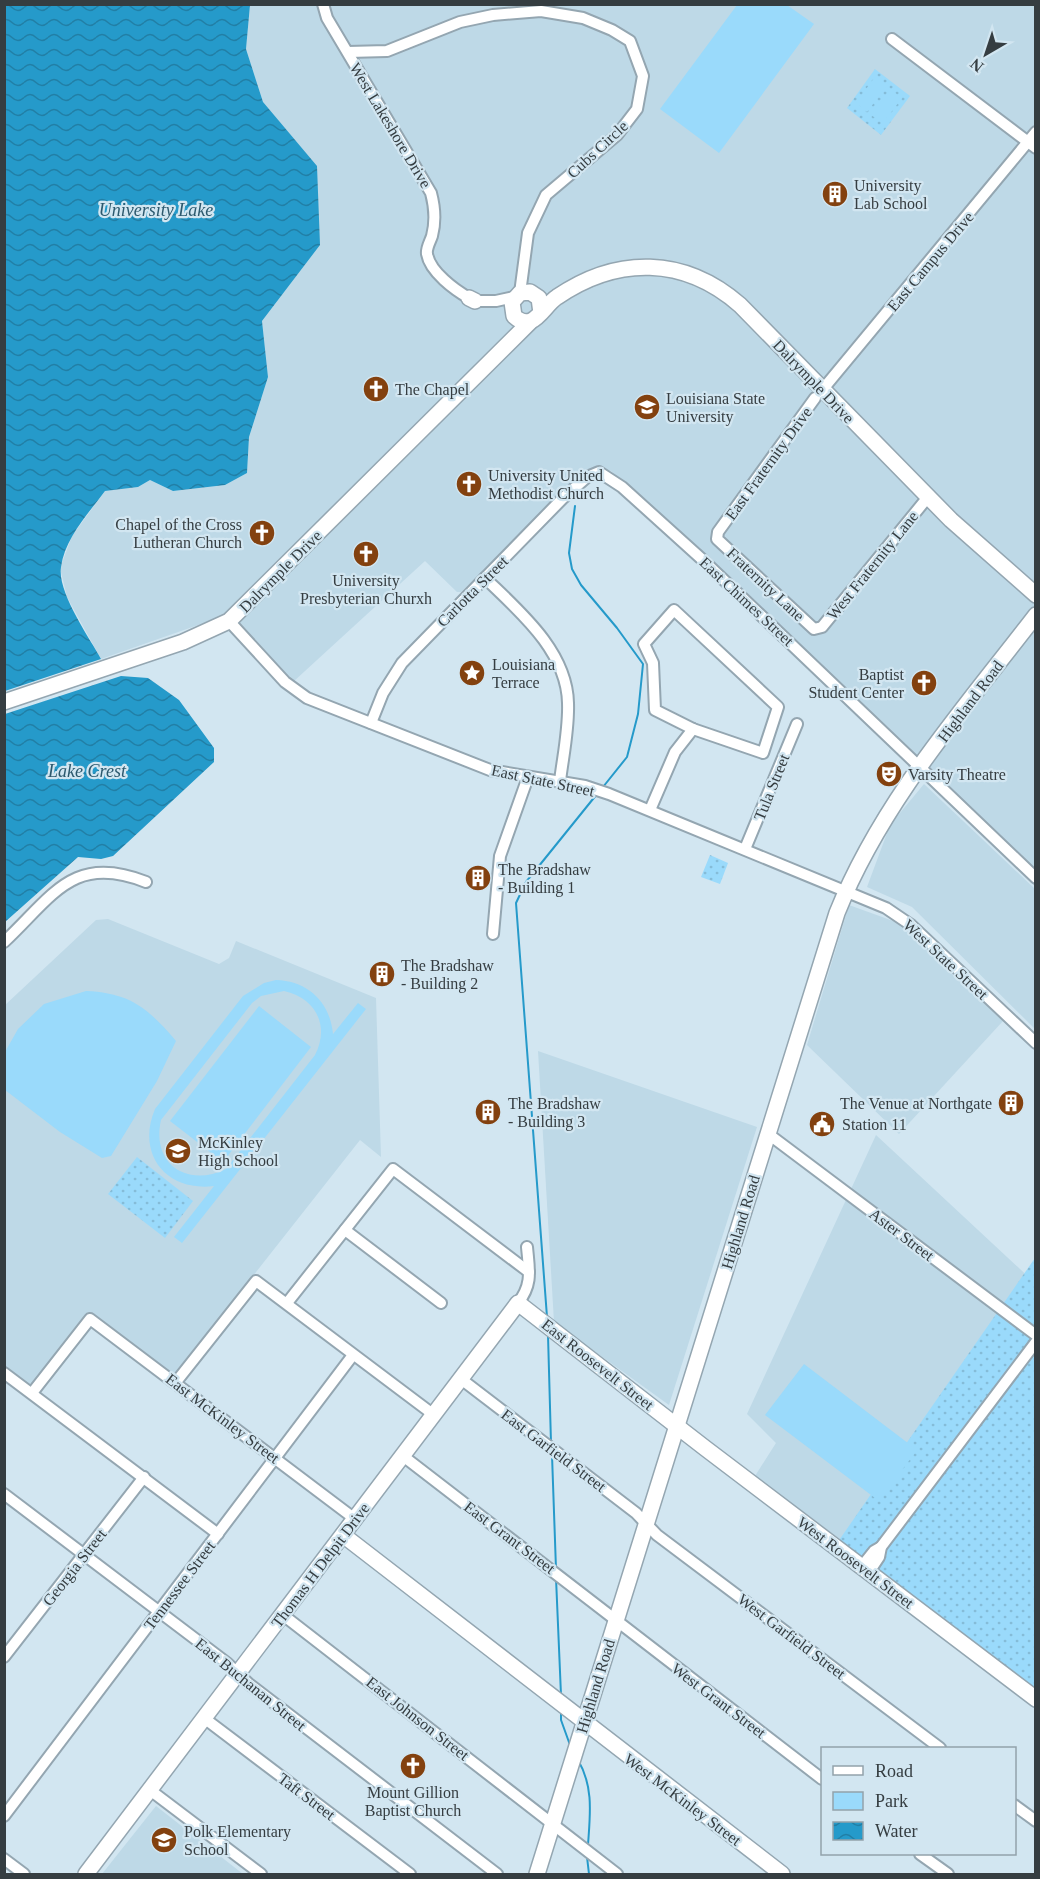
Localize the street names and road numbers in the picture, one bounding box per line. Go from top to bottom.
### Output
street label: West Lakeshore Drive [347,60,435,191]
street label: Cubs Circle [564,117,631,181]
street label: East Campus Drive [884,208,978,315]
street label: Dalrymple Drive [769,336,858,427]
street label: East Fraternity Drive [722,404,816,524]
street label: West Fraternity Lane [823,508,922,624]
street label: Dalrymple Drive [236,527,326,617]
street label: Fraternity Lane [723,544,808,625]
street label: Carlotta Street [434,552,512,630]
street label: East Chimes Street [696,554,797,649]
street label: Highland Road [934,657,1007,746]
street label: Tula Street [750,751,793,823]
street label: East State Street [490,761,596,800]
street label: West State Street [900,916,992,1003]
street label: Highland Road [718,1173,764,1271]
street label: Aster Street [866,1205,938,1264]
street label: East Roosevelt Street [539,1316,657,1414]
street label: East McKinley Street [162,1370,283,1468]
street label: East Garfield Street [498,1406,610,1495]
street label: East Grant Street [461,1498,559,1577]
street label: Thomas H Delpit Drive [268,1500,374,1632]
street label: West Roosevelt Street [794,1513,918,1612]
street label: Georgia Street [39,1525,111,1610]
street label: Tennessee Street [140,1537,219,1633]
street label: West Garfield Street [735,1590,849,1683]
street label: East Buchanan Street [192,1635,310,1734]
street label: Highland Road [573,1637,619,1735]
street label: West Grant Street [668,1660,770,1742]
street label: East Johnson Street [363,1673,473,1764]
street label: West McKinley Street [620,1750,745,1850]
street label: Taft Street [275,1769,339,1824]

